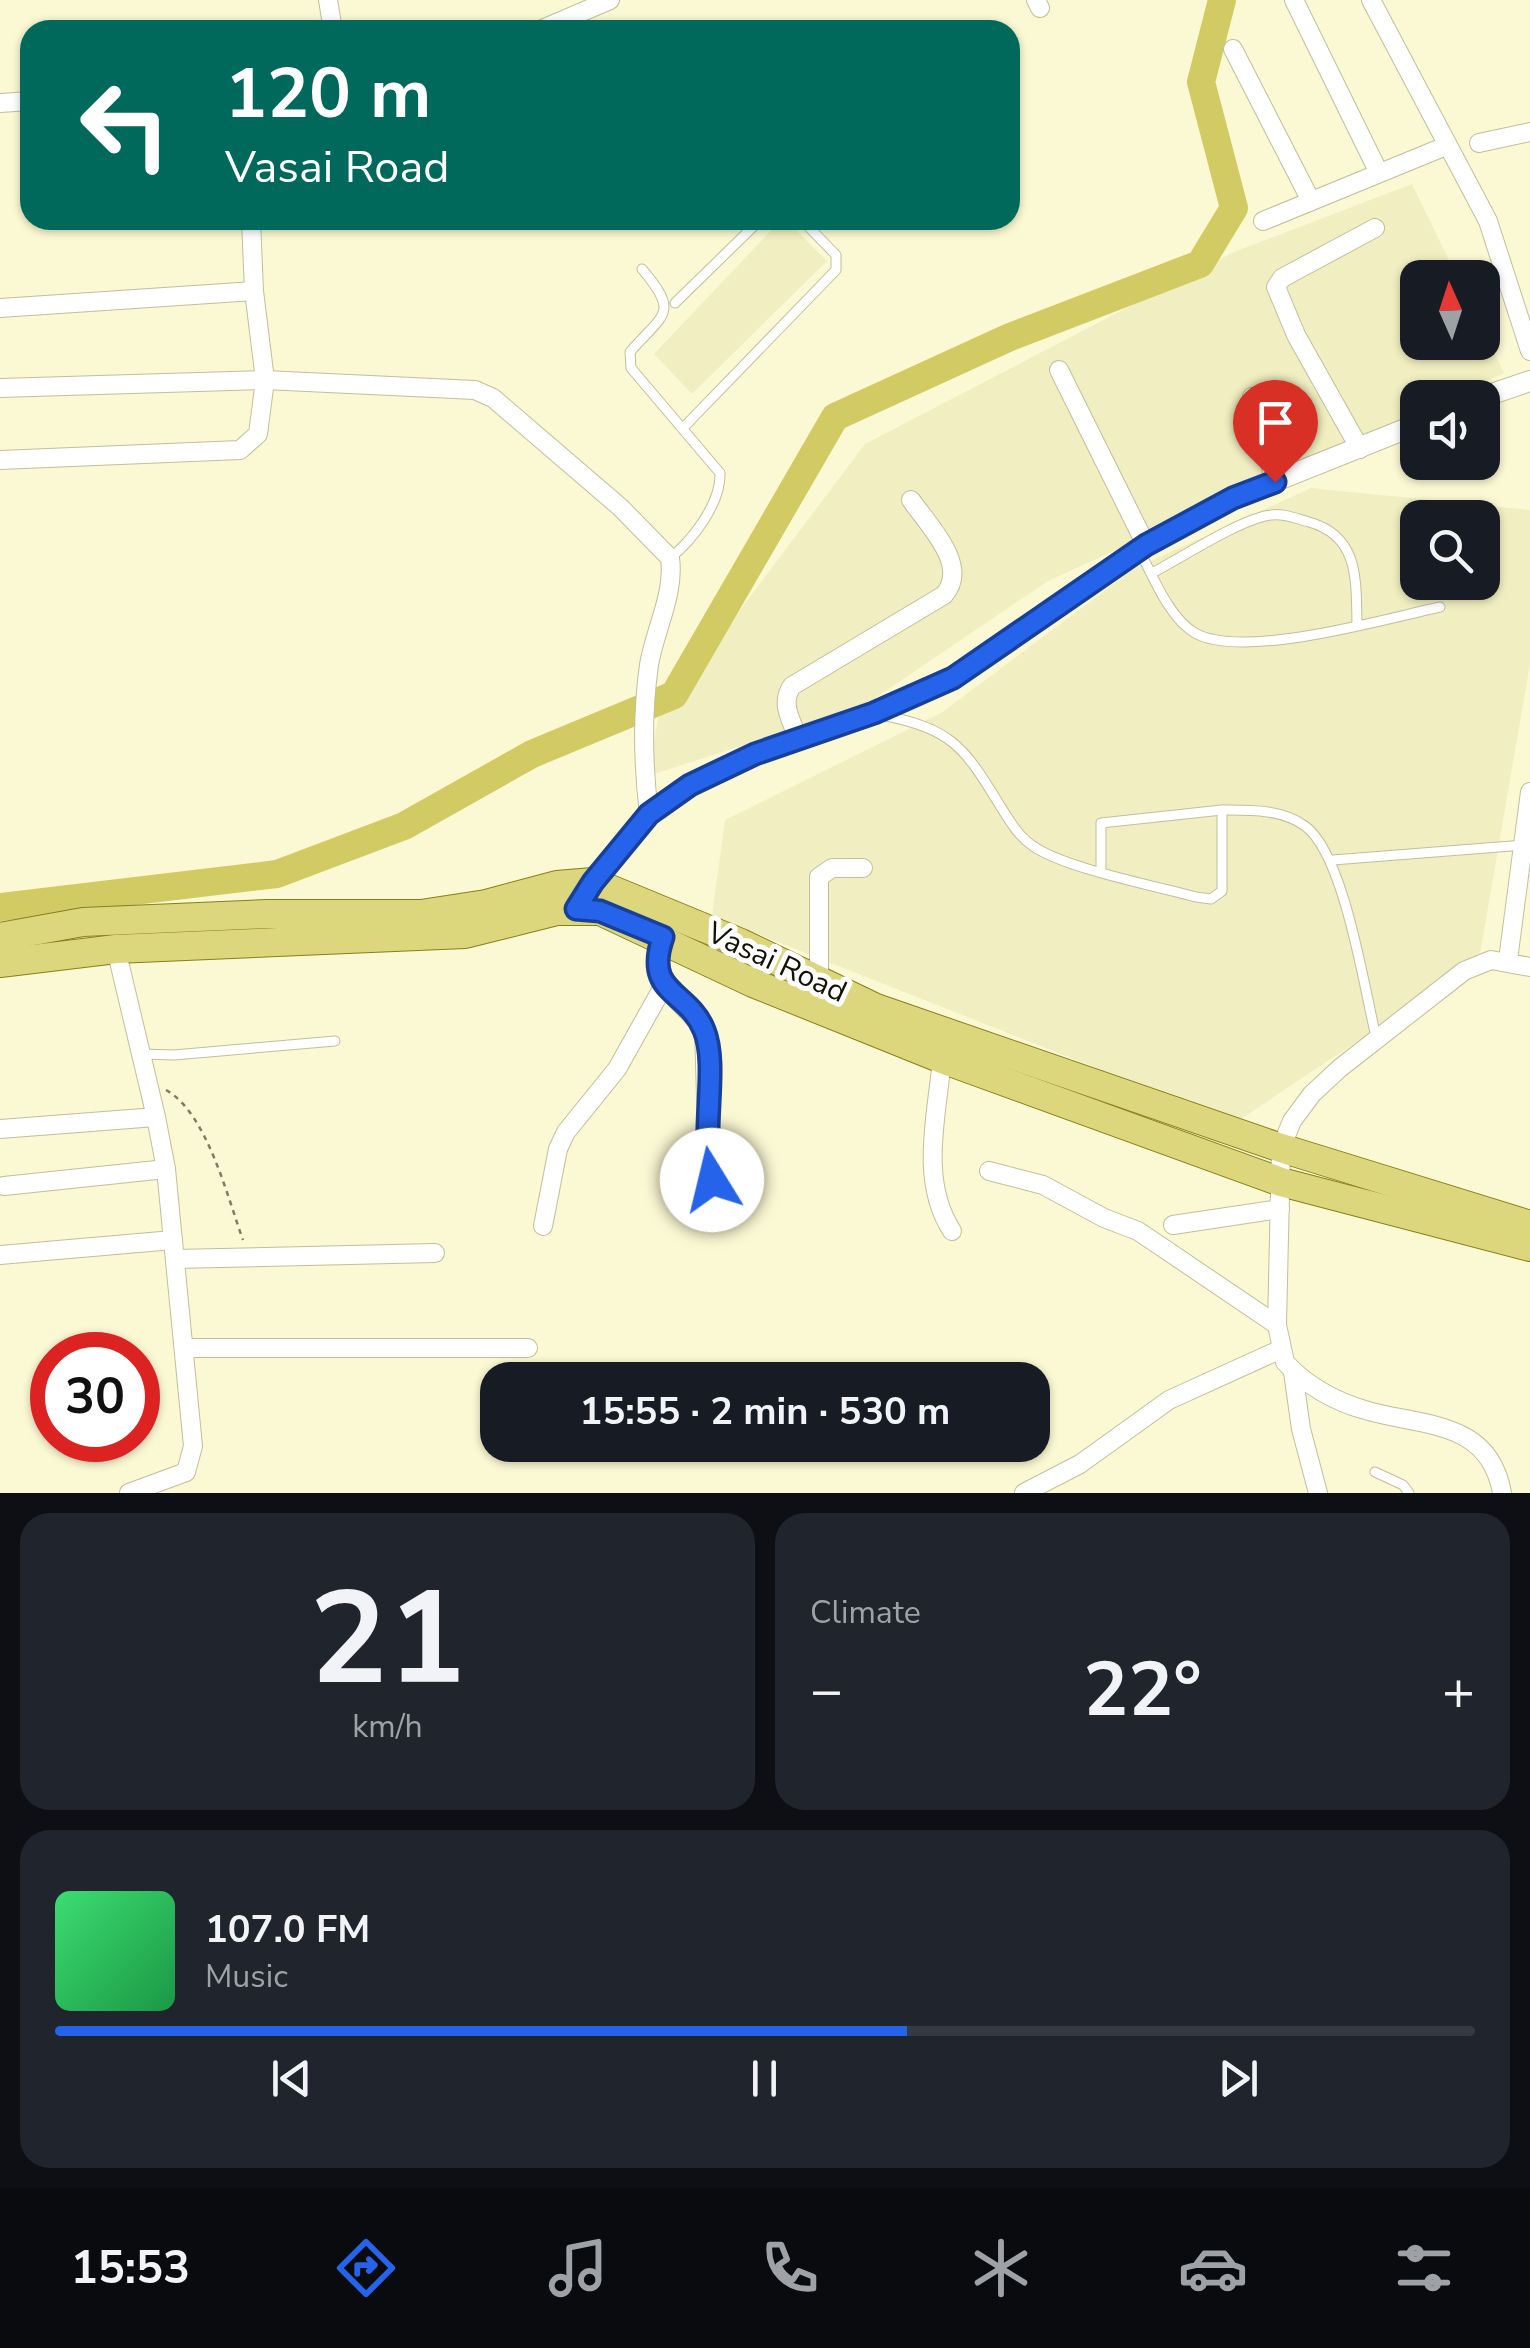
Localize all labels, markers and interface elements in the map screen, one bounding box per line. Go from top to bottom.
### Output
text: 120 m [225,46,431,142]
icon: left [60,60,190,190]
text: Vasai Road [225,137,449,198]
north arrow [1400,260,1500,360]
map controls [1400,260,1500,600]
pin [1233,380,1318,483]
button: sound [1400,380,1500,480]
icon: arrive [1248,395,1303,450]
button: search [1400,500,1500,600]
street label: Vasai Road [699,912,853,1013]
position arrow [660,1128,764,1232]
speed limit sign: 30 [30,1332,160,1462]
text: 15:55 · 2 min · 530 m [580,1386,950,1437]
text: 21 [309,1551,466,1728]
text: Climate [810,1591,921,1634]
text: 22° [1083,1639,1202,1741]
text: − [810,1653,843,1728]
text: + [1442,1653,1475,1728]
text: km/h [352,1705,423,1748]
text: 107.0 FM [205,1904,370,1955]
text: Music [205,1955,288,1998]
icon: previous [264,2051,319,2106]
icon: pause [737,2051,792,2106]
icon: next [1211,2051,1266,2106]
icon: directions [331,2233,401,2303]
icon: music [543,2233,613,2303]
icon: phone [755,2233,825,2303]
icon: climate [966,2233,1036,2303]
icon: car [1178,2233,1248,2303]
icon: filters [1389,2233,1459,2303]
text: 15:53 [71,2238,190,2299]

